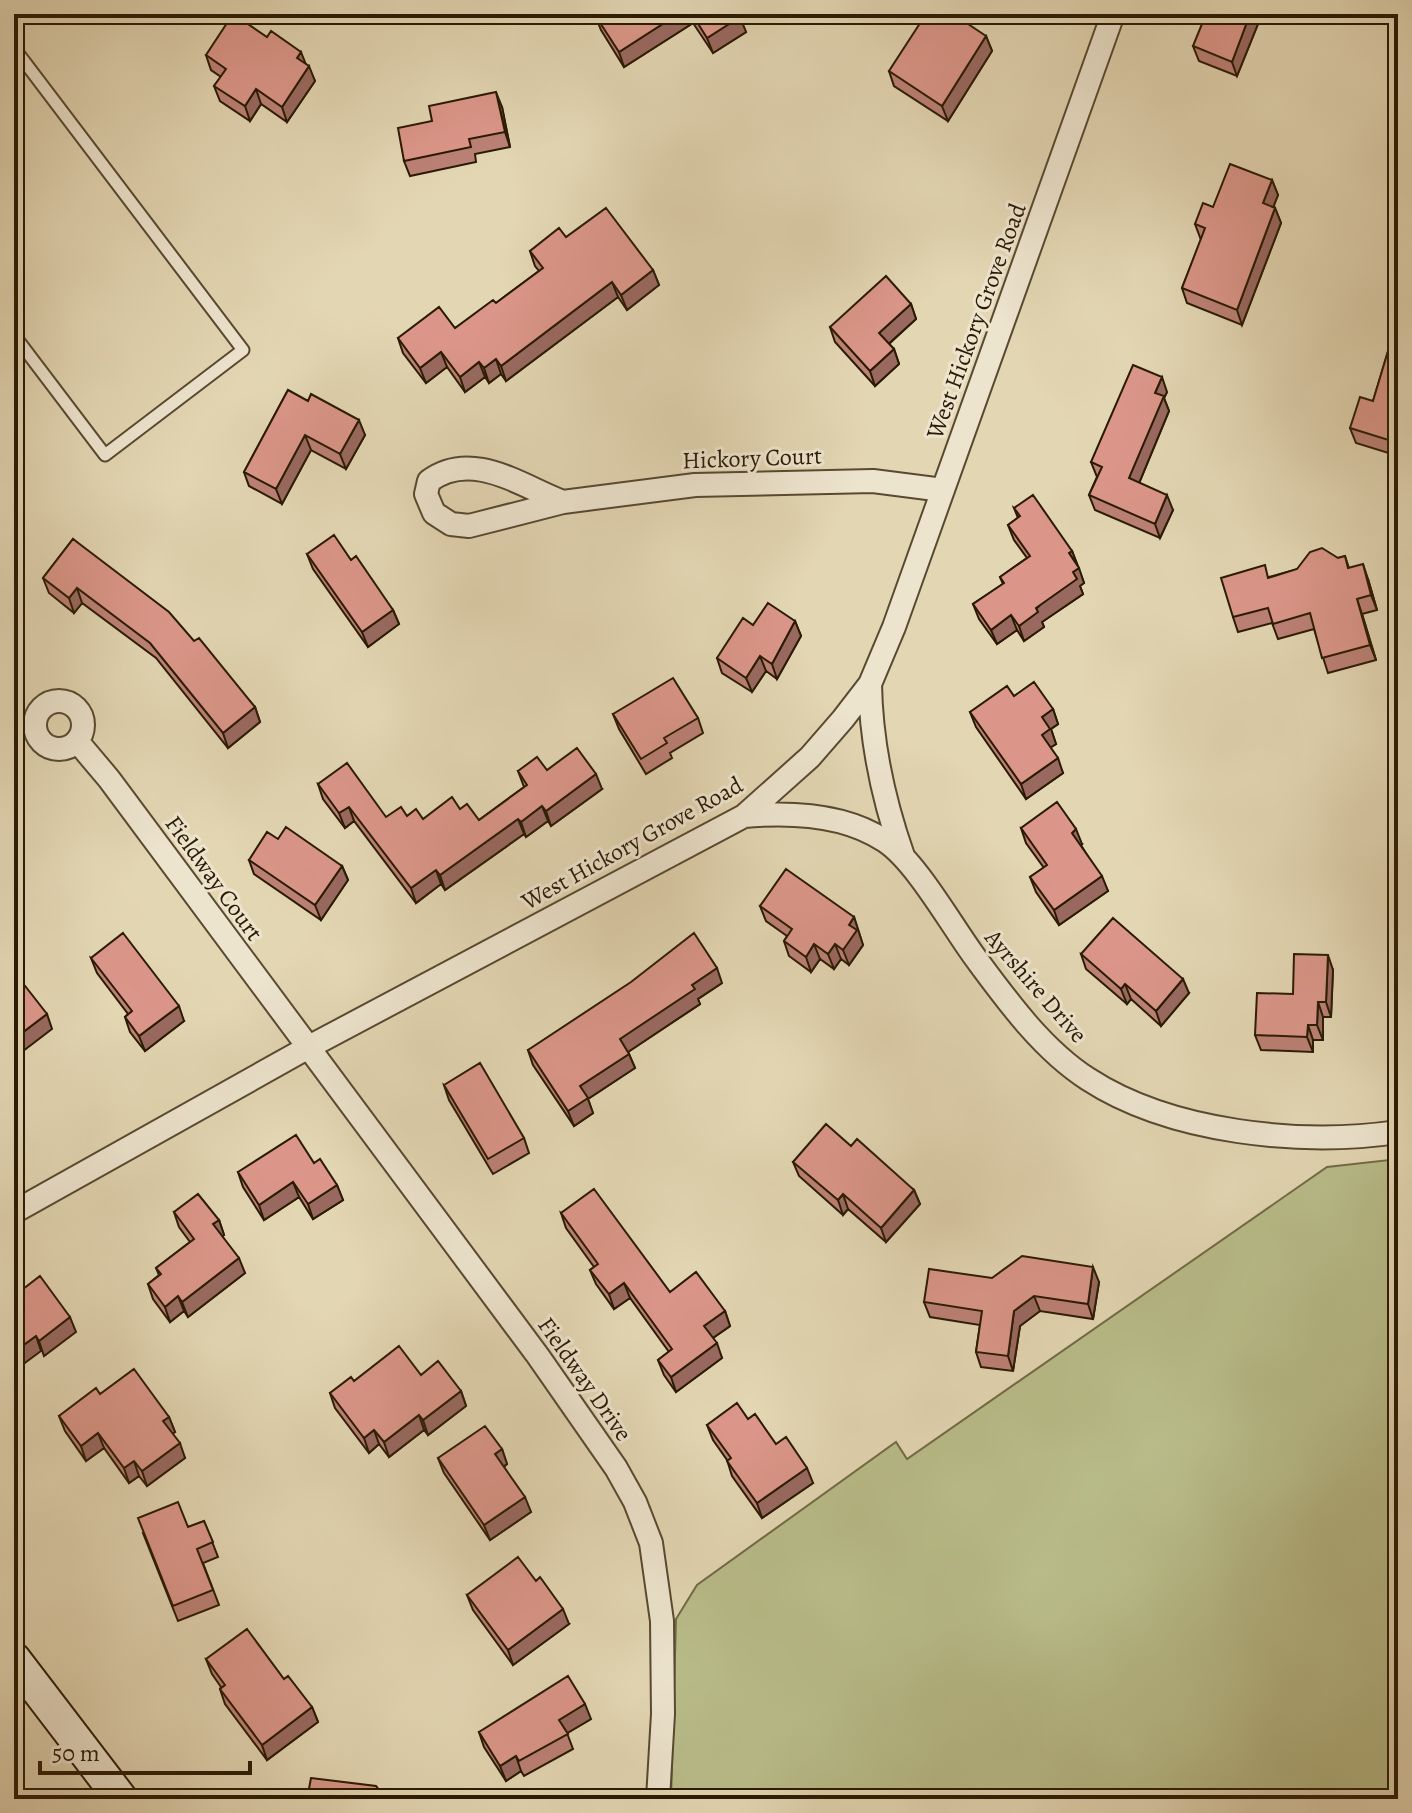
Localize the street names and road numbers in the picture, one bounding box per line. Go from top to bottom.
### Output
street label: West Hickory Grove Road [918,199,1034,444]
street label: Hickory Court [682,440,822,476]
street label: West Hickory Grove Road [515,769,749,918]
street label: Fieldway Court [158,809,270,947]
street label: Ayrshire Drive [977,922,1094,1050]
street label: Fieldway Drive [530,1311,640,1447]

